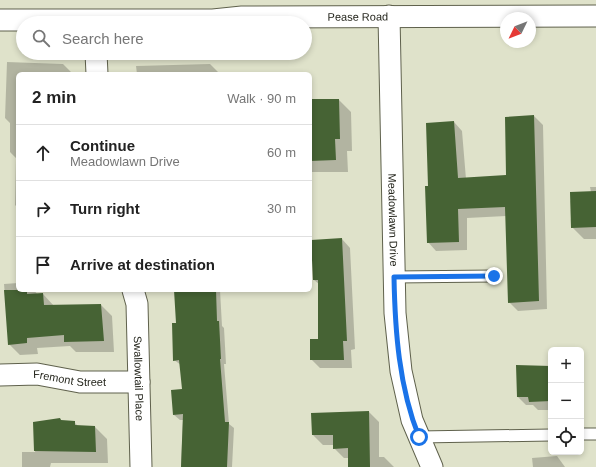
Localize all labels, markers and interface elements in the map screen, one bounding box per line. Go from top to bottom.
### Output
street label: Pease Road [328,11,388,23]
north arrow [500,12,536,48]
search box [16,16,312,60]
icon: search [30,27,52,49]
text: Search here [62,30,144,47]
text: 2 min [32,88,76,107]
text: Walk · 90 m [227,91,296,106]
text: Continue [70,137,135,154]
icon: ahead [32,142,54,164]
text: 60 m [267,145,296,160]
text: Meadowlawn Drive [70,154,180,169]
street label: Meadowlawn Drive [386,173,400,267]
icon: right [32,198,54,220]
text: Turn right [70,200,140,217]
text: 30 m [267,201,296,216]
icon: arrive [32,254,54,276]
text: Arrive at destination [70,256,215,273]
route end [485,267,503,285]
street label: Swallowtail Place [132,336,146,421]
map controls [548,347,584,455]
button: + [548,347,584,383]
street label: Fremont Street [33,368,106,388]
button: − [548,383,584,419]
button: locate [548,419,584,455]
route start [410,428,428,446]

